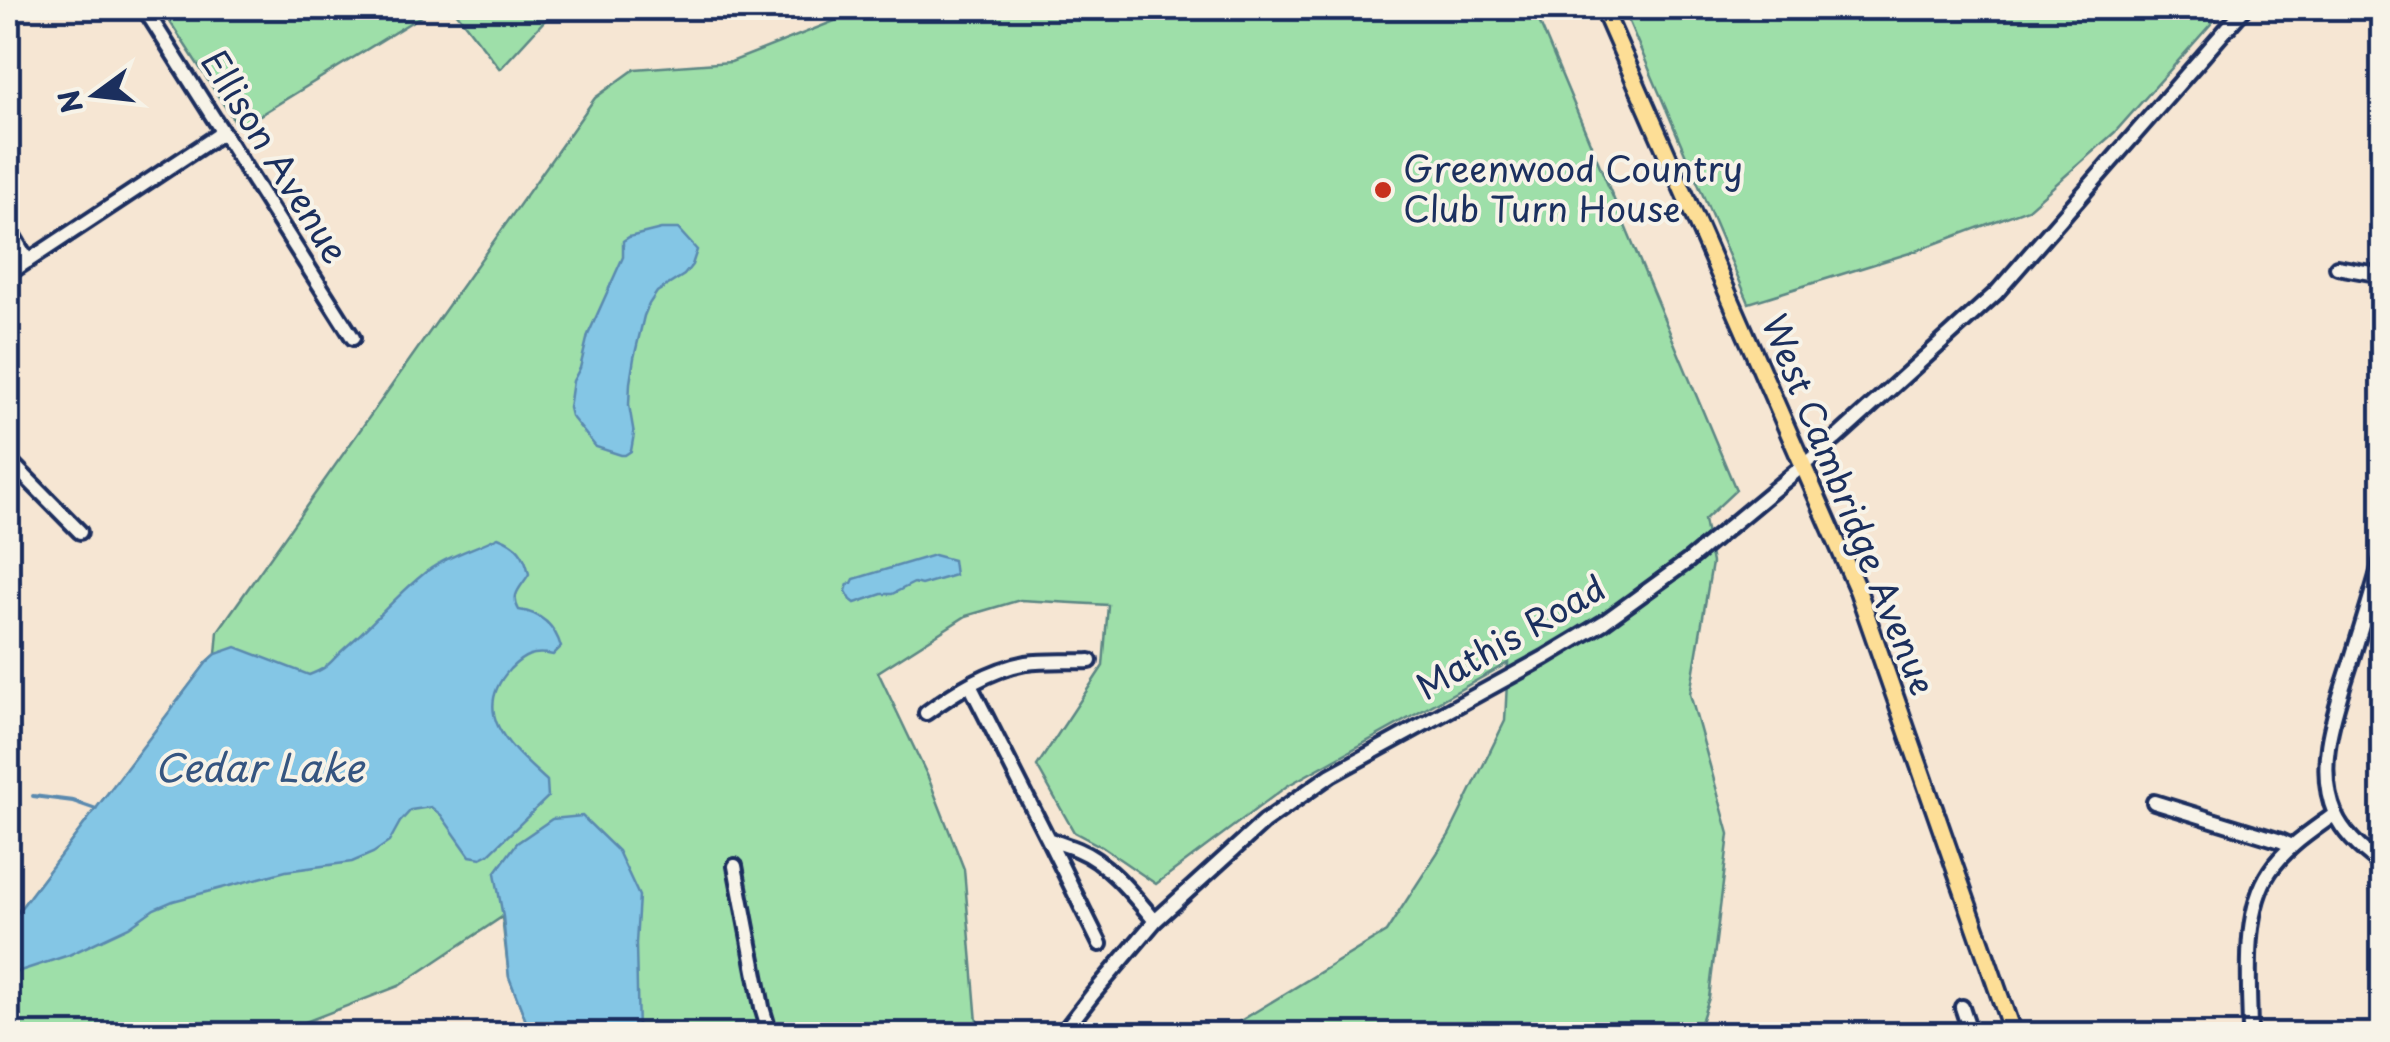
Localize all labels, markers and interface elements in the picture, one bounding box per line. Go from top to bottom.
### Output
street label: Ellison Avenue [189,39,363,273]
north arrow [45,45,145,145]
text: N [46,86,93,118]
place label: Greenwood Country Club Turn House [1403,141,1743,234]
marker: Greenwood Country Club Turn House [1372,179,1394,201]
street label: West Cambridge Avenue [1750,306,1951,702]
street label: Mathis Road [1405,560,1614,712]
water label: Cedar Lake [154,738,366,795]

